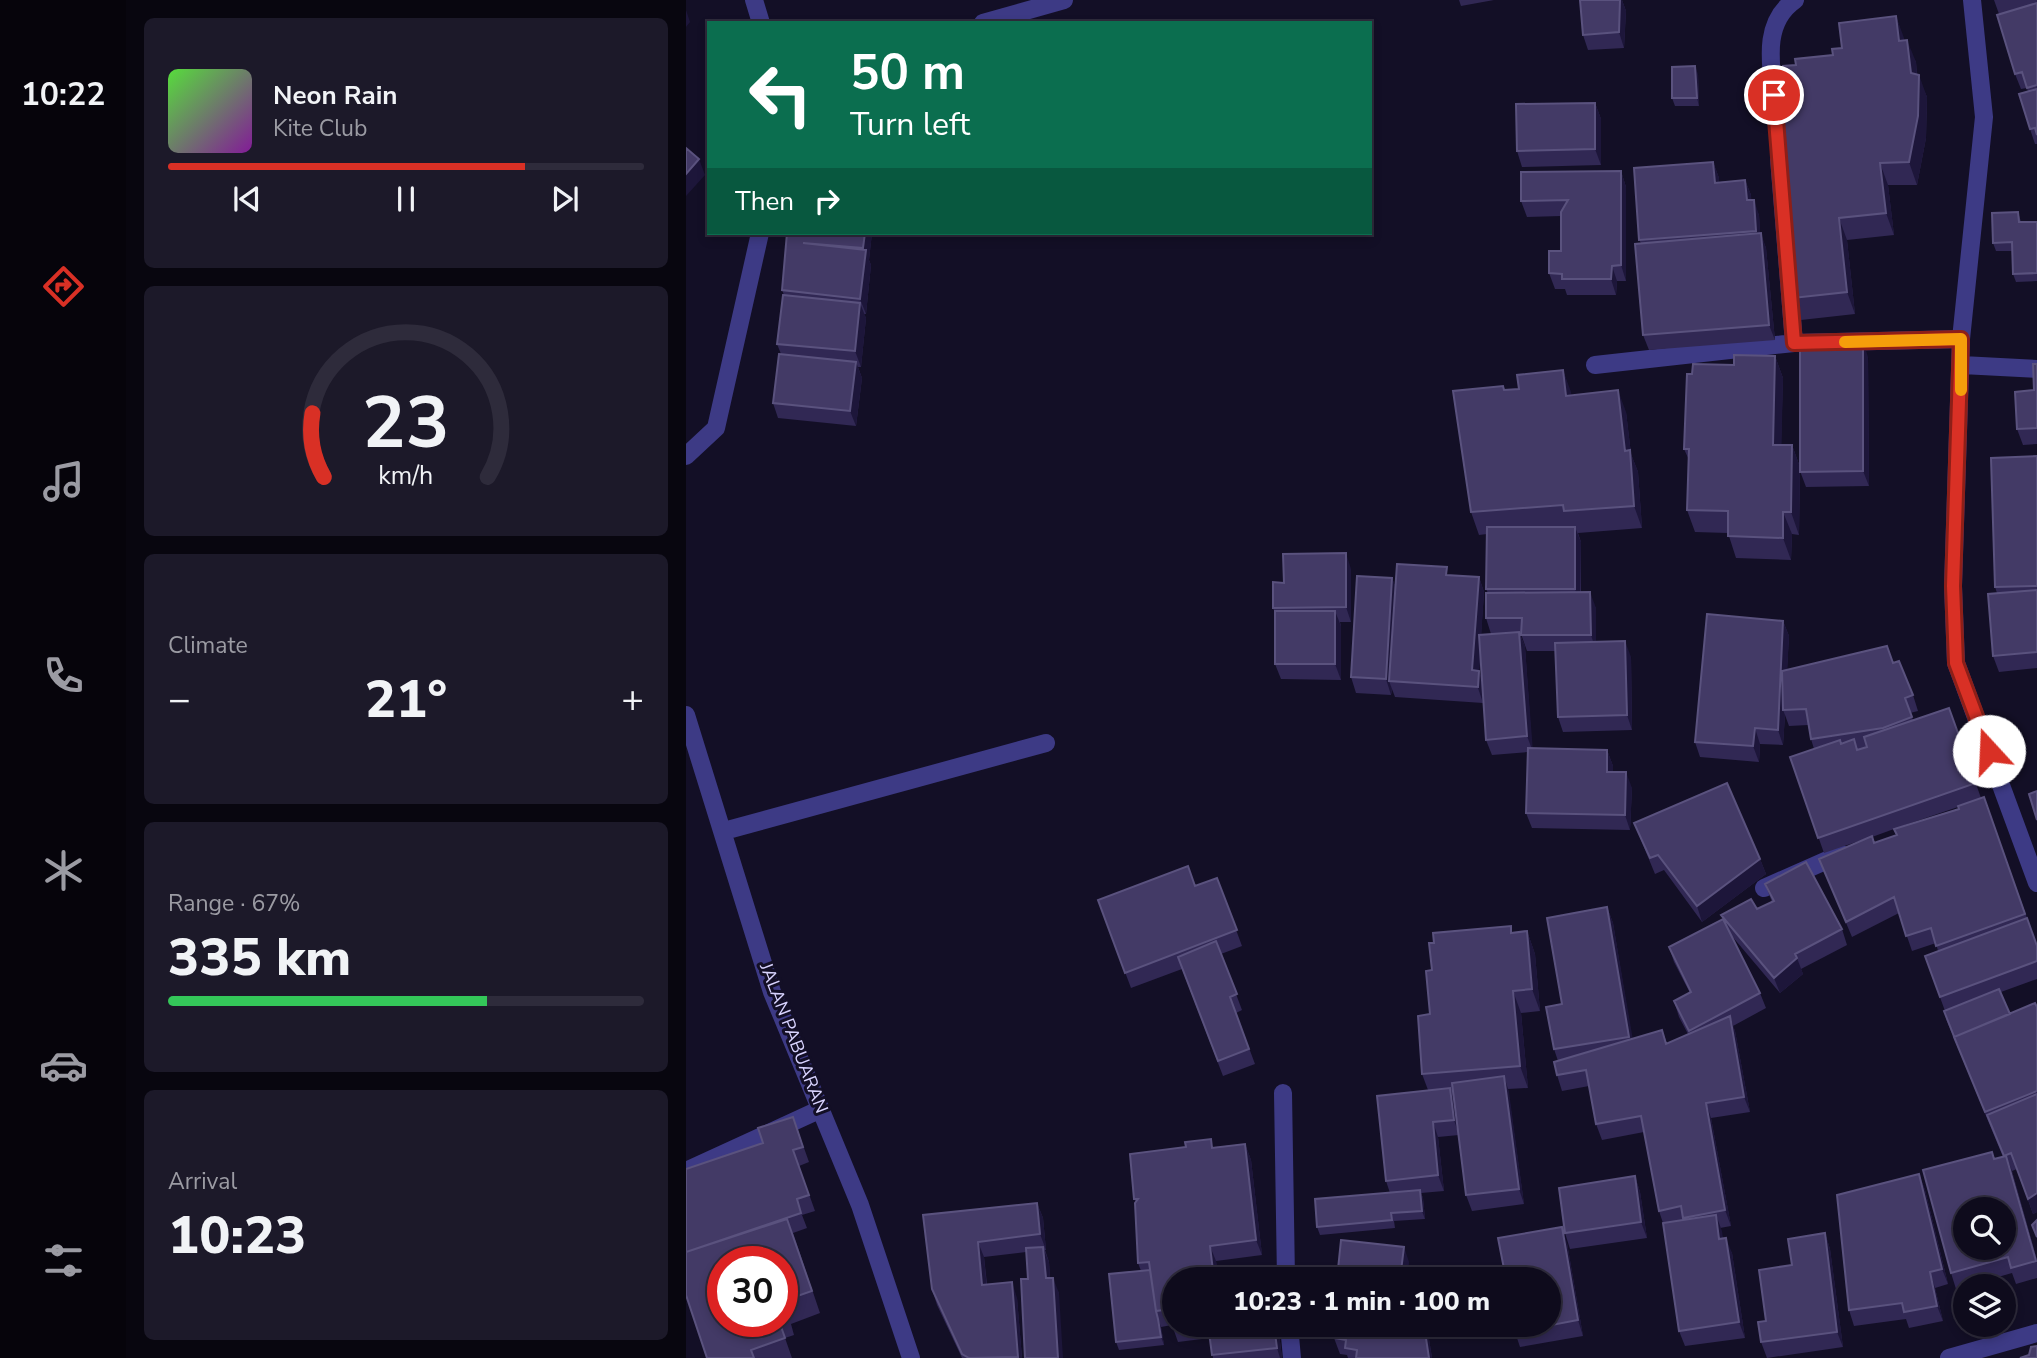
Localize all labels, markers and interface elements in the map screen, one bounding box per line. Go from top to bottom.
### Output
text: 50 m [850,39,965,106]
icon: left [735,49,826,140]
pin [1744,65,1804,125]
text: 10:22 [21,73,105,116]
icon: arrive [1755,76,1793,114]
text: Neon Rain [273,78,398,113]
text: Turn left [850,103,970,146]
text: Kite Club [273,113,367,144]
icon: previous [228,180,266,218]
icon: pause [387,180,425,218]
icon: next [546,180,584,218]
icon: right [808,182,846,220]
text: Then [735,184,794,219]
icon: directions [39,262,88,311]
text: 23 [362,373,450,473]
icon: music [39,457,88,506]
text: km/h [378,459,434,493]
text: Climate [168,630,248,661]
icon: phone [39,651,88,700]
text: 21° [365,664,447,735]
text: − [168,674,191,725]
text: + [621,674,644,725]
position arrow [1952,714,2026,788]
icon: climate [39,846,88,895]
text: Range · 67% [168,888,300,919]
text: 335 km [168,922,351,993]
street label: JALAN PABUARAN [754,958,834,1117]
icon: car [39,1041,88,1090]
text: Arrival [168,1166,237,1197]
map controls [1953,1197,2016,1337]
button: search [1953,1197,2016,1260]
text: 10:23 [168,1200,306,1271]
icon: filters [39,1236,88,1285]
speed limit sign: 30 [707,1246,798,1337]
button: layers [1953,1274,2016,1337]
text: 10:23 · 1 min · 100 m [1233,1284,1490,1319]

